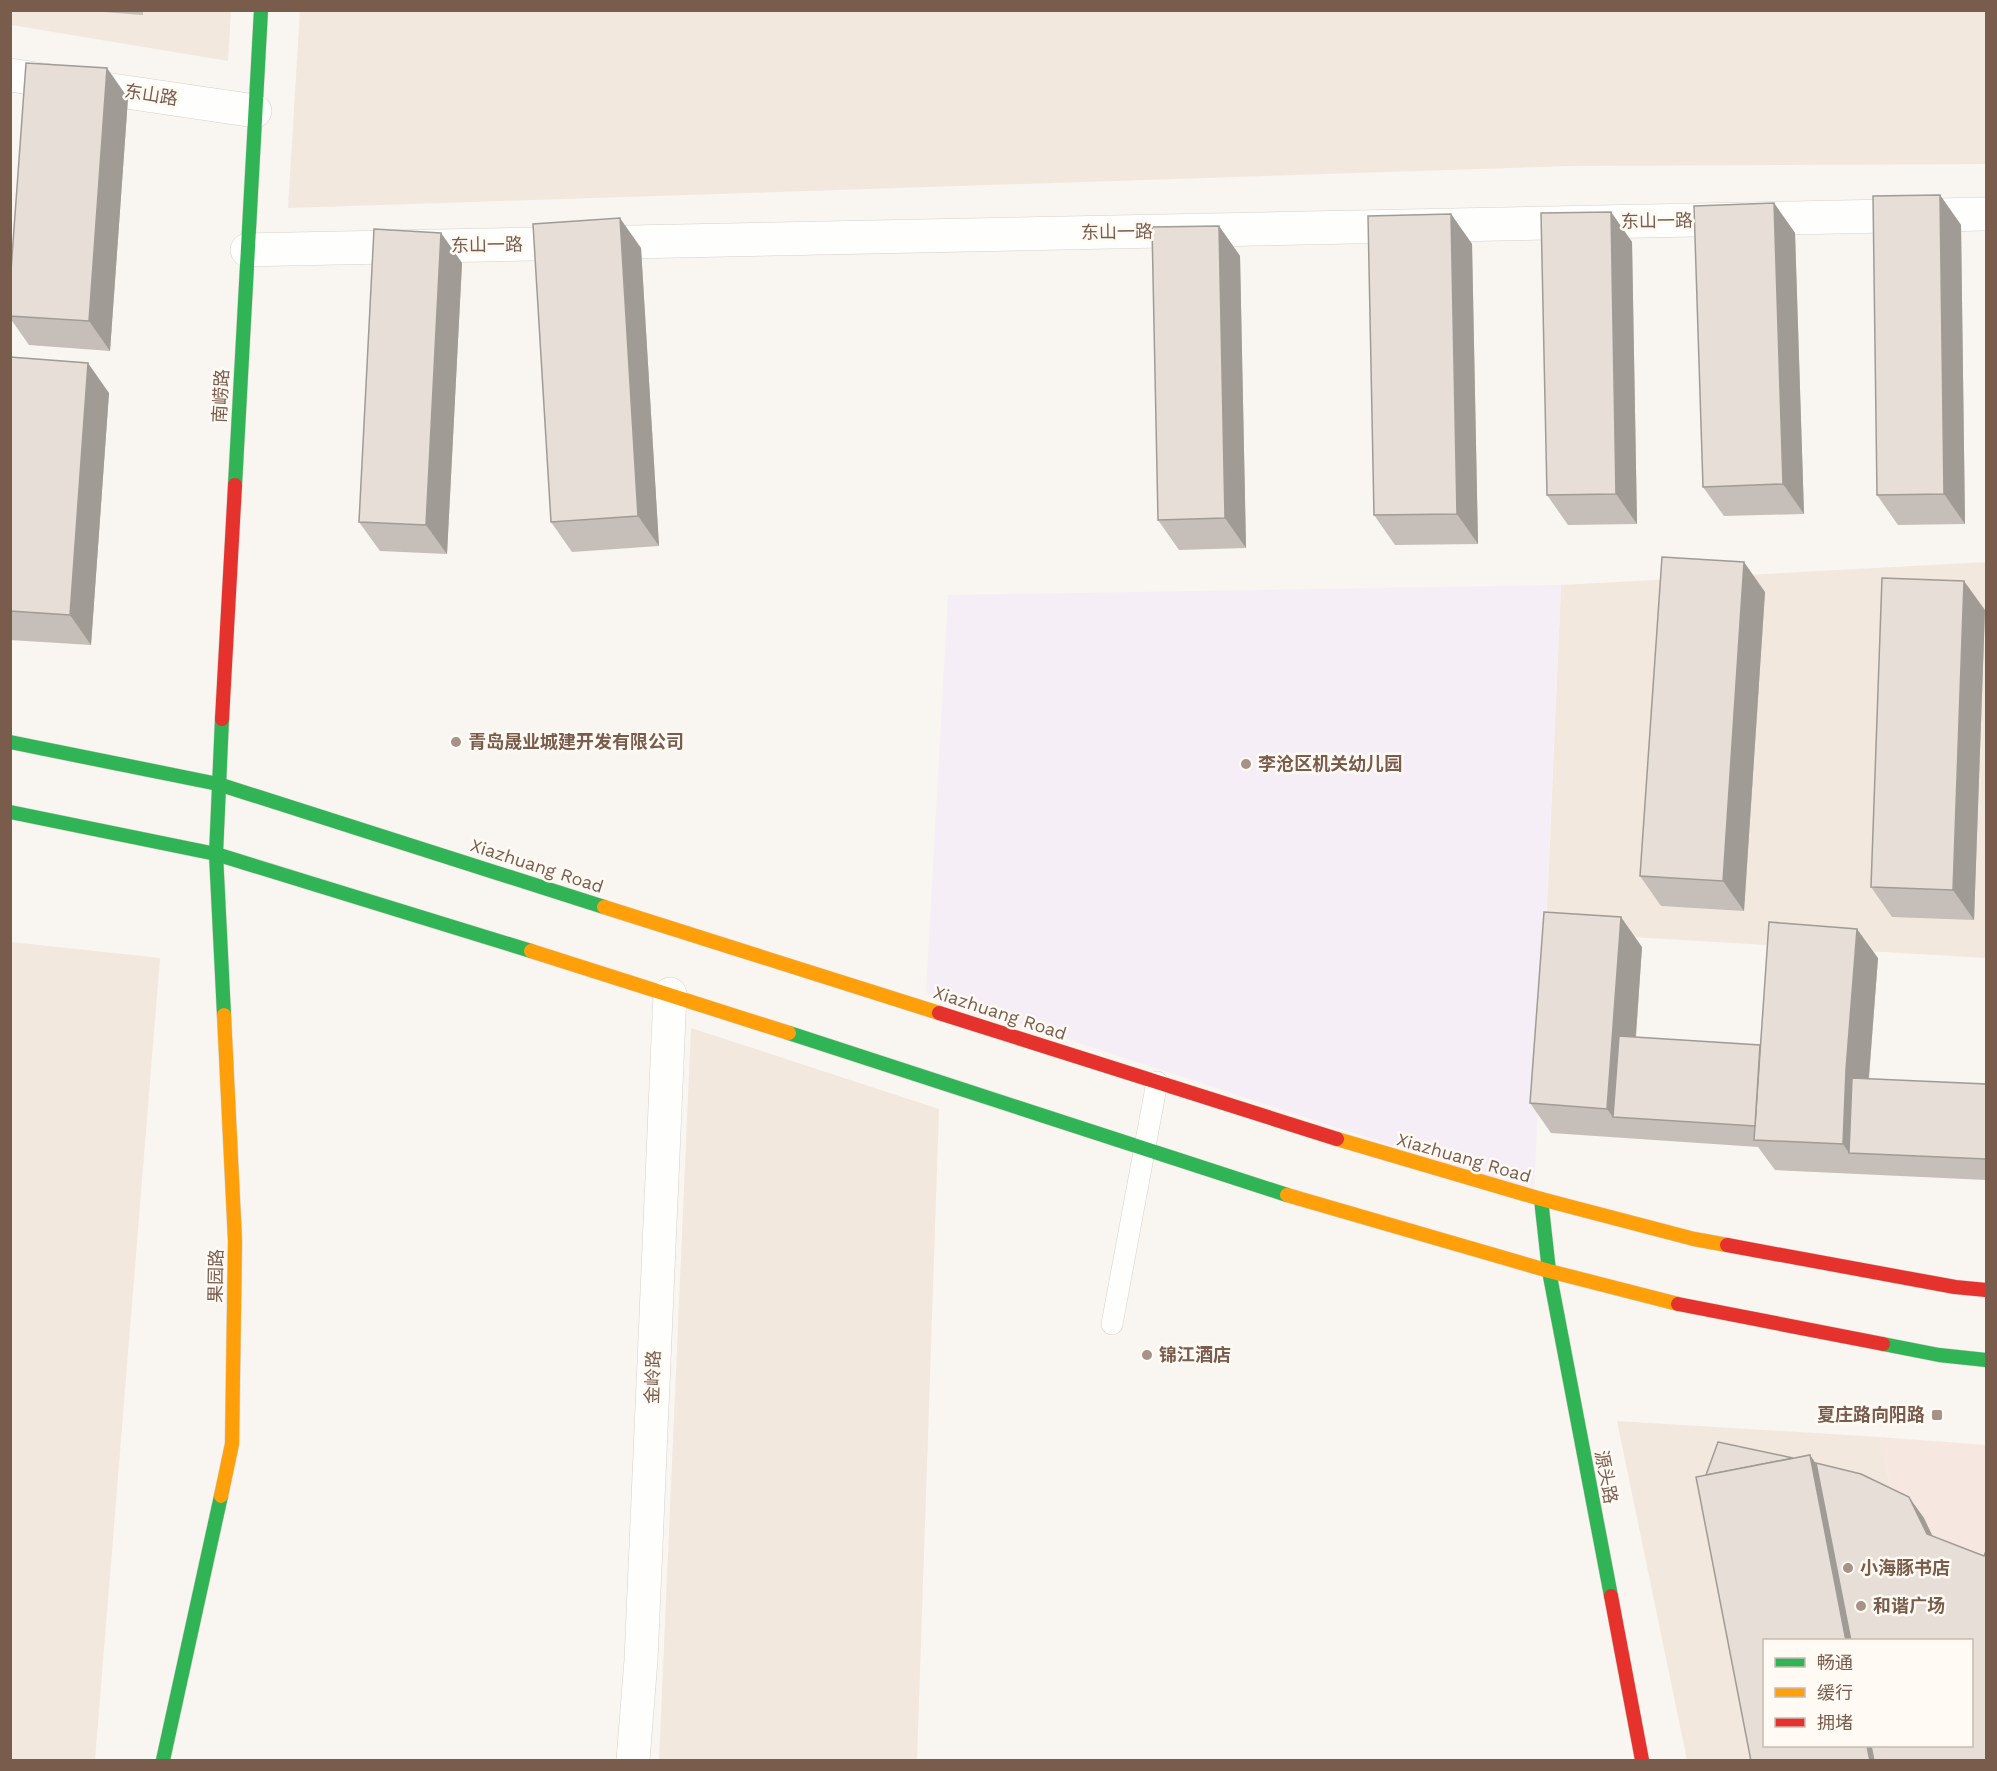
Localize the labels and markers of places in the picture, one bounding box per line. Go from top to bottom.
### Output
place label: 青岛晟业城建开发有限公司 [468,731,684,752]
marker: 青岛晟业城建开发有限公司 [449,735,463,749]
place label: 李沧区机关幼儿园 [1258,753,1402,774]
marker: 李沧区机关幼儿园 [1239,757,1253,771]
place label: 锦江酒店 [1159,1344,1231,1365]
marker: 锦江酒店 [1140,1348,1154,1362]
place label: 夏庄路向阳路 [1817,1404,1925,1425]
marker: 夏庄路向阳路 [1930,1408,1944,1422]
place label: 小海豚书店 [1860,1557,1950,1578]
marker: 小海豚书店 [1841,1561,1855,1575]
place label: 和谐广场 [1873,1595,1945,1616]
marker: 和谐广场 [1854,1599,1868,1613]

